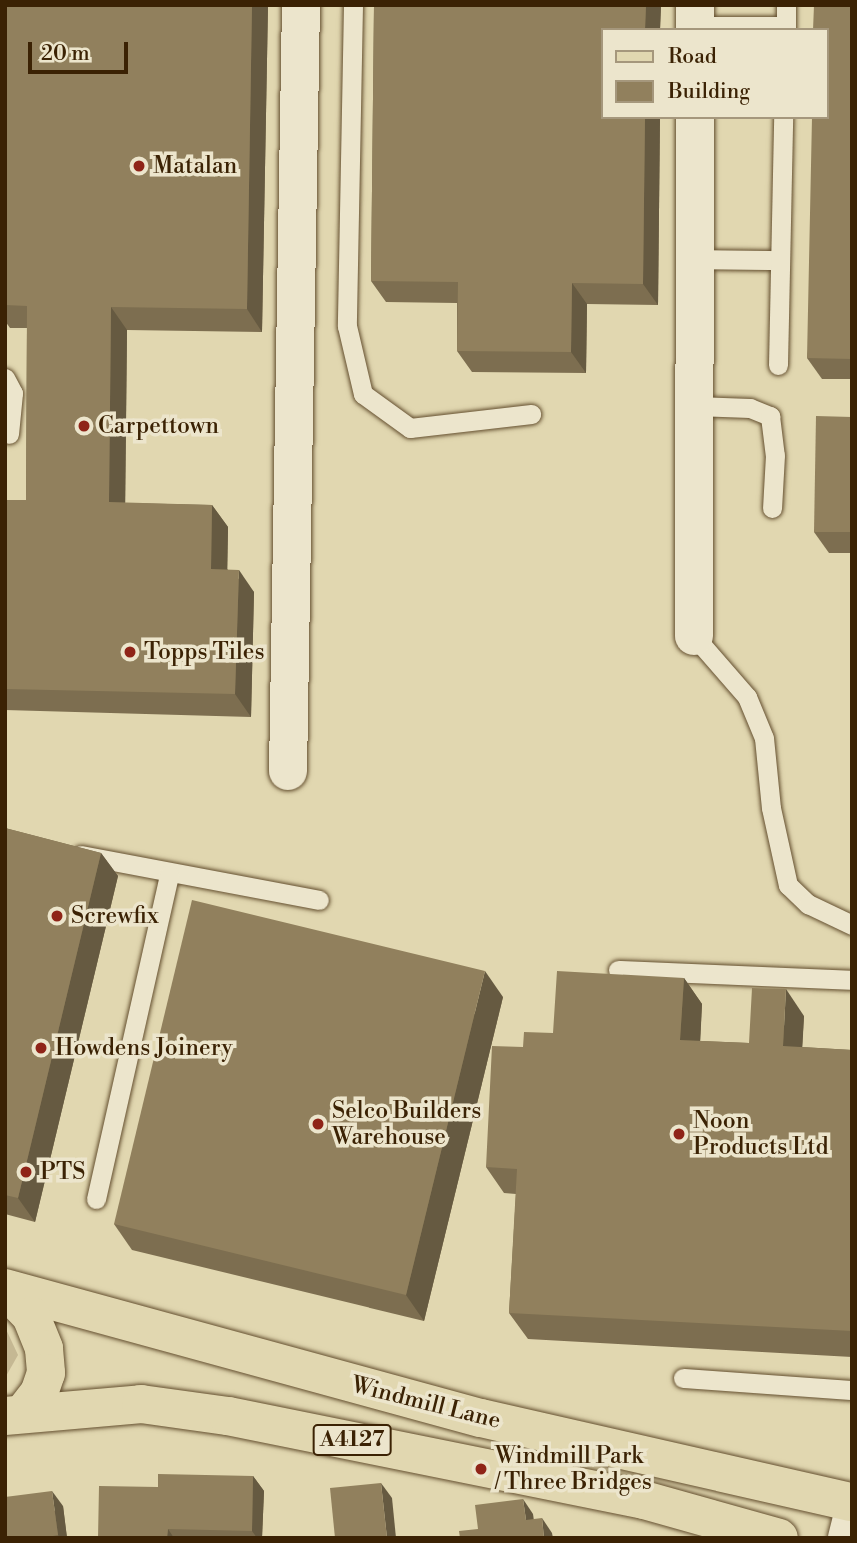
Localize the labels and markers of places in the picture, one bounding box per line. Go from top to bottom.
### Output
place label: Matalan [153,152,237,180]
marker: Matalan [131,158,147,174]
place label: Carpettown [98,412,219,440]
marker: Carpettown [76,418,92,434]
place label: Topps Tiles [144,638,265,666]
marker: Topps Tiles [122,644,138,660]
place label: Screwfix [71,902,159,930]
marker: Screwfix [49,908,65,924]
place label: Howdens Joinery [55,1034,233,1062]
marker: Howdens Joinery [33,1040,49,1056]
place label: Selco Builders Warehouse [332,1097,481,1151]
place label: Noon Products Ltd [693,1107,828,1161]
marker: Selco Builders Warehouse [310,1116,326,1132]
marker: Noon Products Ltd [671,1126,687,1142]
place label: PTS [40,1158,86,1186]
marker: PTS [18,1164,34,1180]
place label: Windmill Park / Three Bridges [495,1442,652,1496]
marker: Windmill Park / Three Bridges [473,1461,489,1477]

